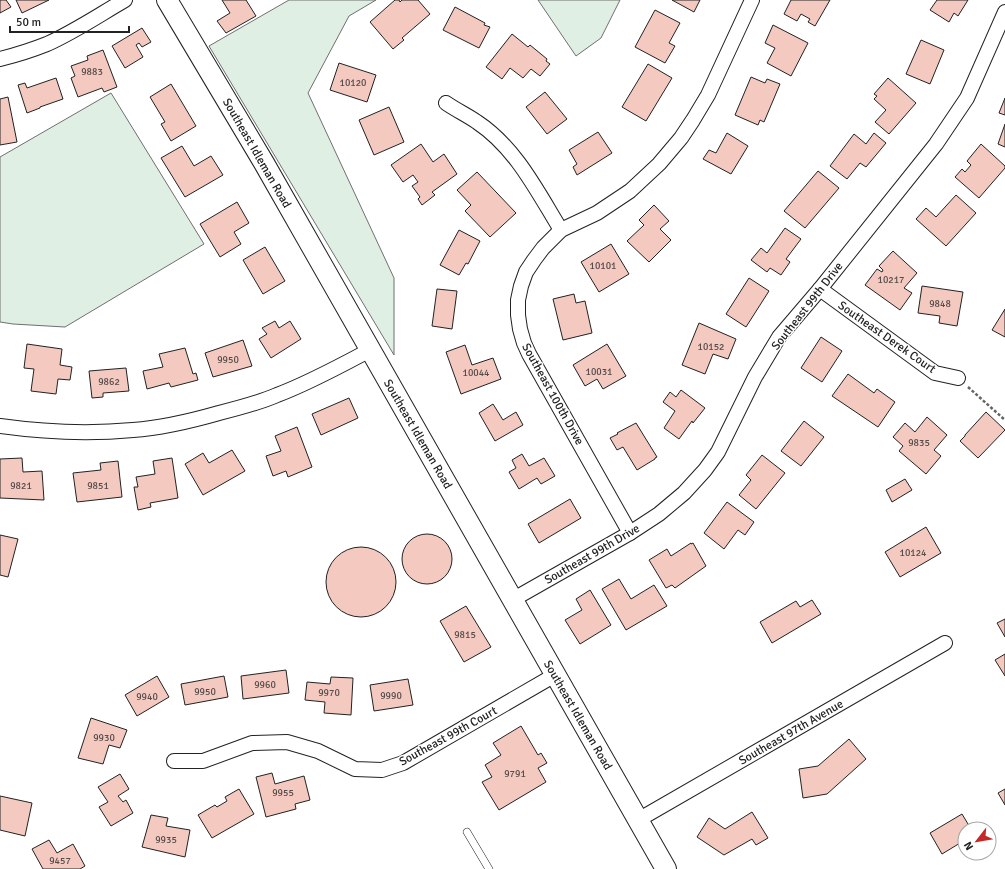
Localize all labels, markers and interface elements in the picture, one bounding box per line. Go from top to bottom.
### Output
scale bar [10,8,129,34]
text: 50 m [16,15,41,30]
house number: 9883 [81,66,103,78]
house number: 10120 [339,77,367,89]
street label: Southeast Idleman Road [219,96,294,211]
street label: Southeast 99th Drive [768,259,846,353]
house number: 10101 [589,260,617,272]
house number: 10217 [877,274,905,286]
street label: Southeast Derek Court [835,298,938,377]
house number: 9848 [929,298,951,310]
street label: Southeast 100th Drive [518,341,587,448]
house number: 10152 [697,341,725,353]
house number: 9950 [217,354,239,366]
house number: 10031 [585,366,613,378]
house number: 10044 [462,367,490,379]
house number: 9862 [98,376,120,388]
street label: Southeast Idleman Road [380,377,455,492]
house number: 9835 [908,437,930,449]
house number: 9821 [10,480,32,492]
house number: 9851 [87,480,109,492]
street label: Southeast 99th Drive [542,521,643,588]
house number: 10124 [899,547,927,559]
house number: 9815 [454,629,476,641]
street label: Southeast Idleman Road [540,658,615,773]
house number: 9960 [254,679,276,691]
house number: 9950 [194,686,216,698]
house number: 9970 [318,687,340,699]
house number: 9990 [380,690,402,702]
house number: 9940 [136,691,158,703]
street label: Southeast 97th Avenue [736,696,846,768]
street label: Southeast 99th Court [397,703,500,770]
house number: 9930 [93,732,115,744]
house number: 9791 [504,768,526,780]
house number: 9955 [272,787,294,799]
north arrow [957,821,997,861]
house number: 9935 [155,834,177,846]
text: N [961,839,976,853]
house number: 9457 [49,855,71,867]

